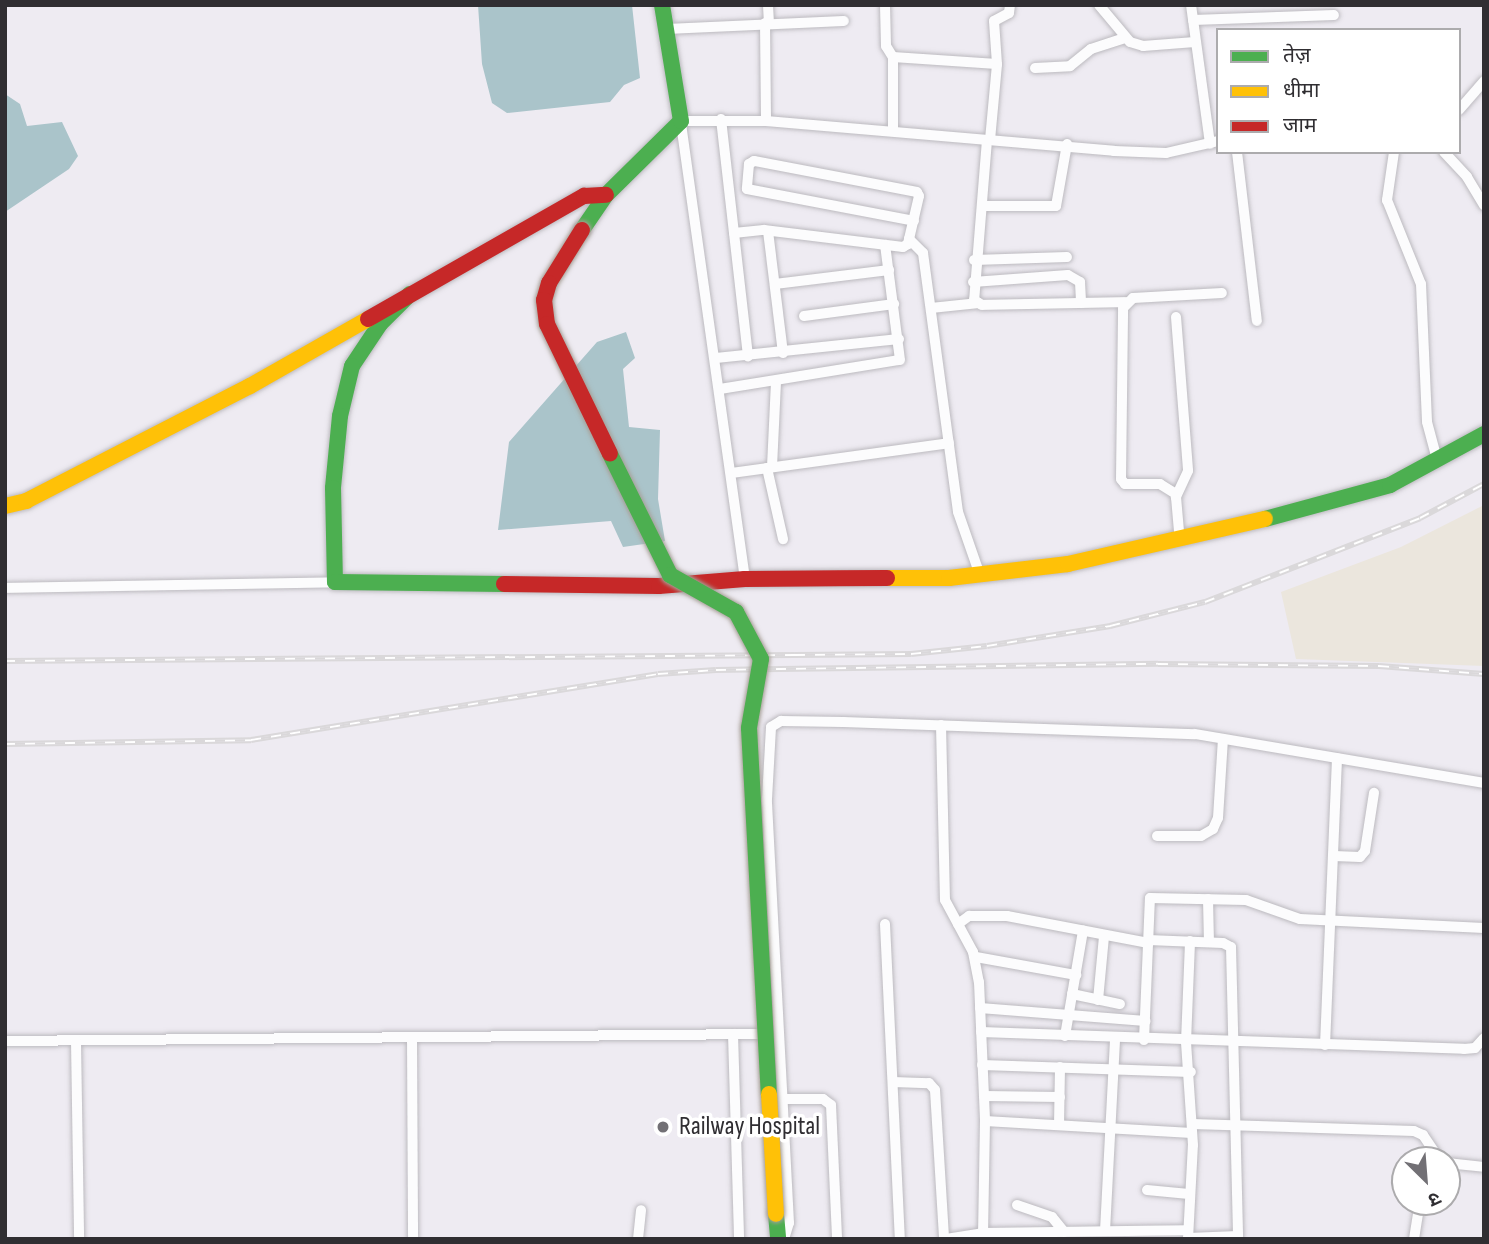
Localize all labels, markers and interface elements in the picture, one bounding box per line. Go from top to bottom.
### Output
legend [1216,28,1461,154]
text: तेज़ [1283,43,1311,68]
text: धीमा [1283,78,1319,103]
text: जाम [1283,113,1317,138]
place label: Railway Hospital [679,1111,820,1143]
marker: Railway Hospital [653,1117,673,1137]
north arrow [1391,1146,1461,1216]
text: उ [1424,1186,1444,1211]

